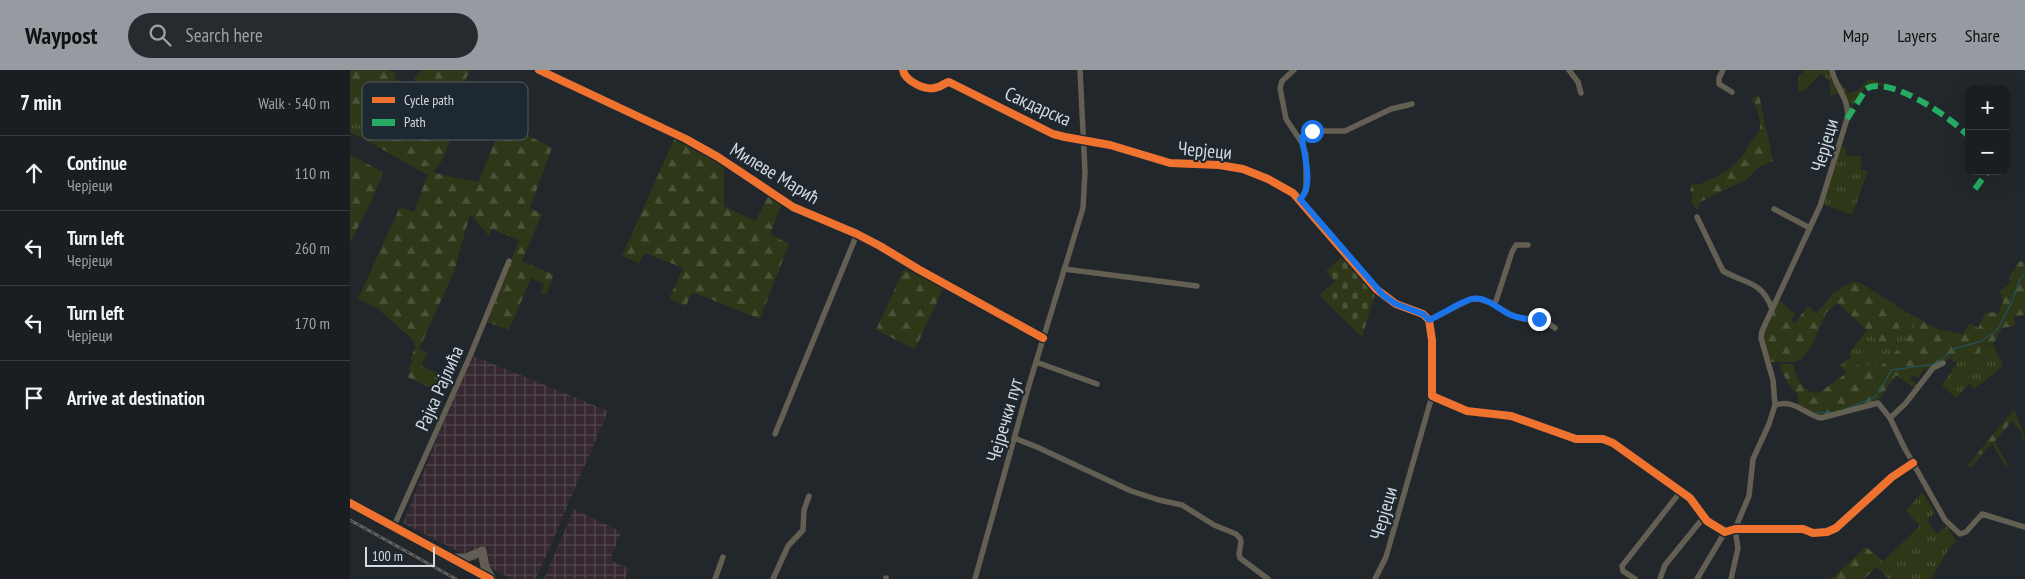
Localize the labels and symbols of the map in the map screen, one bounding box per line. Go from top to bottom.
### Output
street label: Сакдарска [1001,81,1075,131]
legend [362,82,528,140]
text: Cycle path [404,91,454,109]
text: Path [404,113,426,131]
street label: Черјеци [1805,116,1843,174]
route start [1301,120,1324,143]
street label: Черјеци [1177,136,1233,164]
street label: Милеве Мaрић [726,137,824,209]
route end [1528,308,1551,331]
street label: Рајка Рајлића [410,342,468,434]
street label: Чејречки пут [981,374,1028,465]
street label: Черјеци [1364,484,1402,542]
scale bar [365,544,435,567]

